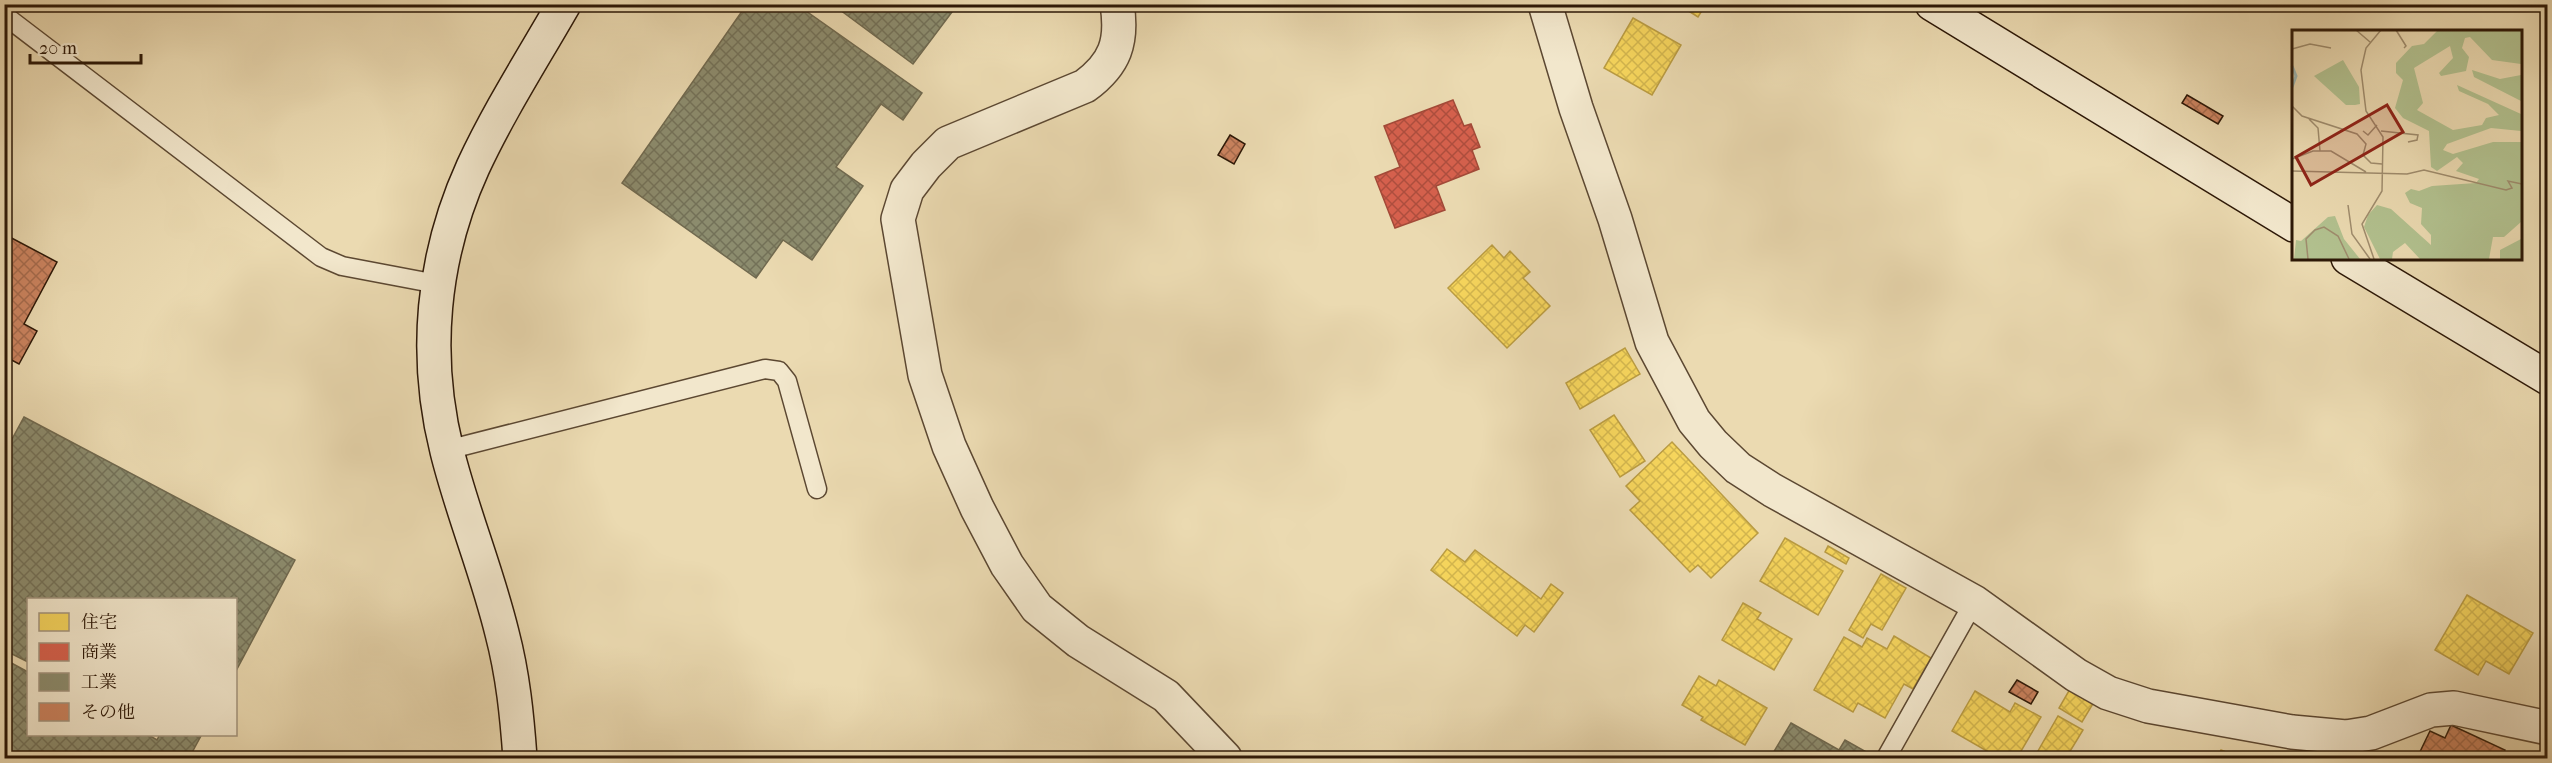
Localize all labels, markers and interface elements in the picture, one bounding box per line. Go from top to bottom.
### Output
scale bar [30,27,141,65]
inset map [2292,30,2522,260]
text: 20 m [39,38,77,59]
legend [27,598,237,736]
text: 住宅 [81,612,117,633]
text: 商業 [81,642,117,663]
text: 工業 [81,672,117,693]
text: その他 [81,702,135,723]

